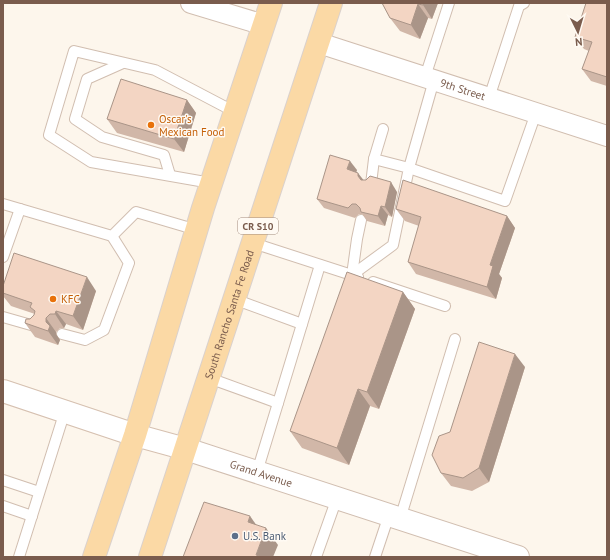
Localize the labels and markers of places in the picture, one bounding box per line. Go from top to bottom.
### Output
place label: Oscar's Mexican Food [159,112,224,139]
marker: Oscar's Mexican Food [146,120,156,130]
place label: KFC [61,292,80,306]
marker: KFC [48,294,58,304]
place label: U.S. Bank [243,529,287,543]
marker: U.S. Bank [230,531,240,541]

